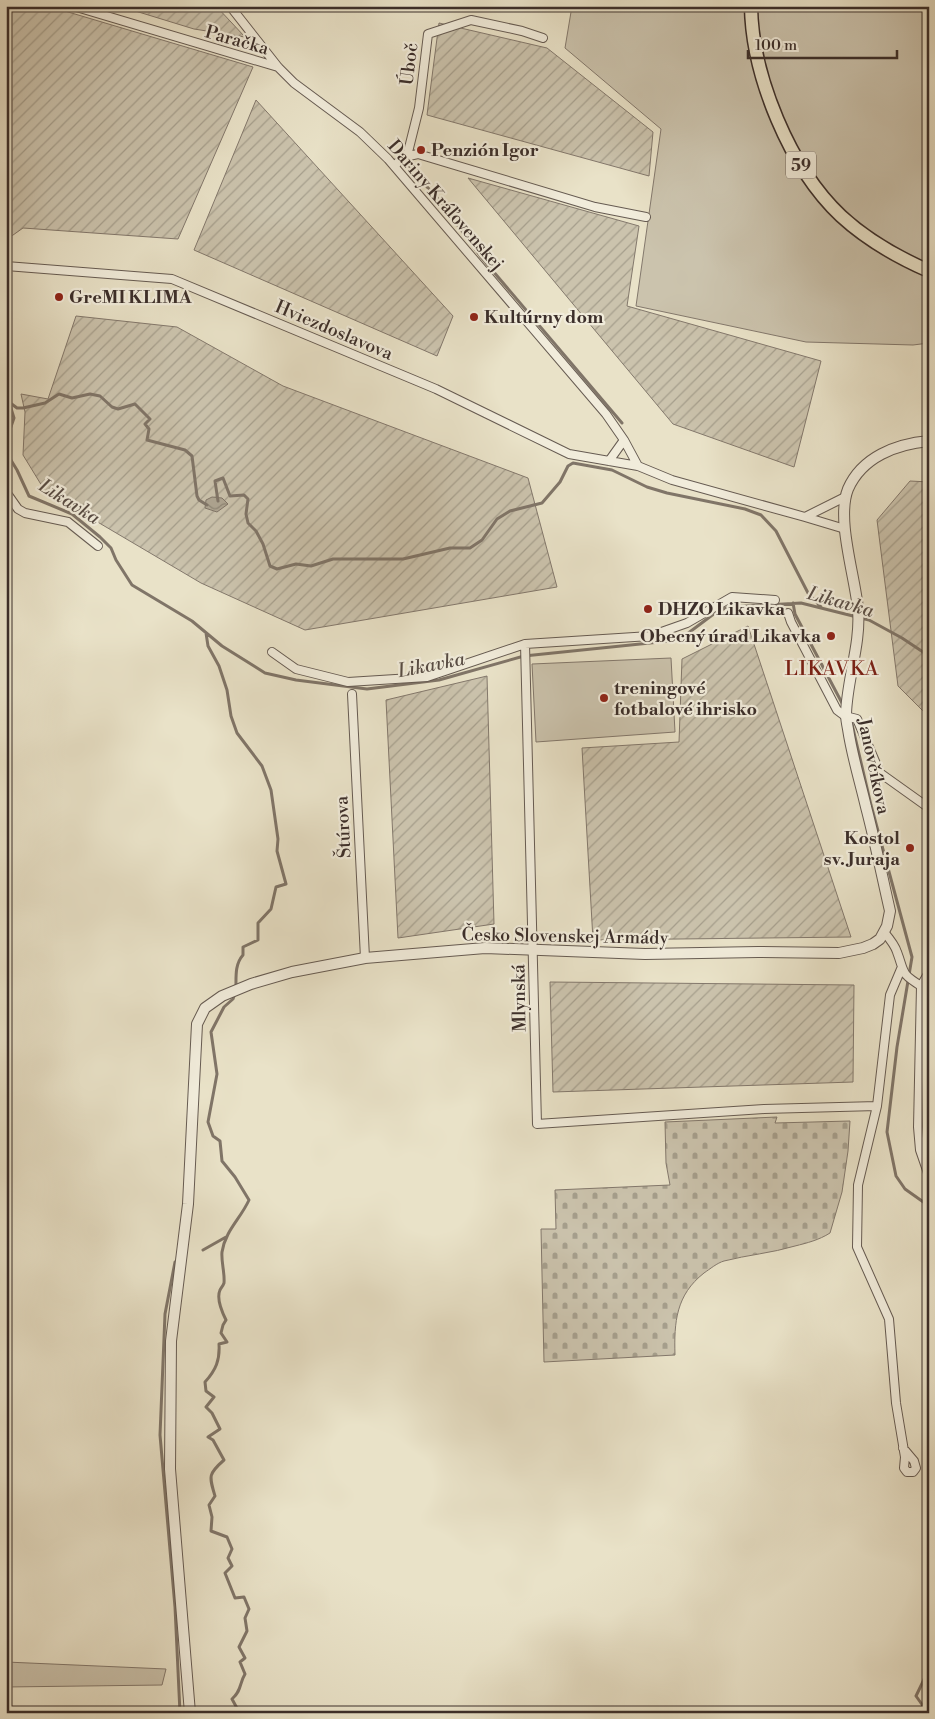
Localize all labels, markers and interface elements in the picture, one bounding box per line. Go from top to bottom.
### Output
street label: Paračka [202,20,272,61]
scale bar [748,28,896,60]
text: 100 m [755,36,797,55]
street label: Úboč [395,41,424,87]
street label: Dariny Kráľovenskej [383,135,509,275]
place label: Penzión Igor [431,139,539,162]
marker: Penzión Igor [415,144,427,156]
road number: 59 [786,152,816,178]
place label: GreMI KLIMA [69,286,193,309]
marker: GreMI KLIMA [53,291,65,303]
street label: Hviezdoslavova [271,295,397,366]
place label: Kultúrny dom [484,306,604,329]
marker: Kultúrny dom [468,311,480,323]
water label: Likavka [34,473,105,530]
water label: Likavka [804,581,877,623]
place label: DHZO Likavka [658,598,785,621]
marker: DHZO Likavka [642,603,654,615]
place label: Obecný úrad Likavka [640,625,821,648]
marker: Obecný úrad Likavka [825,630,837,642]
water label: Likavka [395,647,467,683]
district label: LIKAVKA [785,657,880,682]
place label: treningové fotbalové ihrisko [614,677,757,721]
marker: treningové fotbalové ihrisko [598,692,610,704]
street label: Janovčíkova [852,715,895,817]
street label: Štúrova [330,794,357,859]
place label: Kostol sv. Juraja [824,827,900,871]
marker: Kostol sv. Juraja [904,842,916,854]
street label: Česko Slovenskej Armády [461,923,669,950]
street label: Mlynská [507,963,532,1032]

